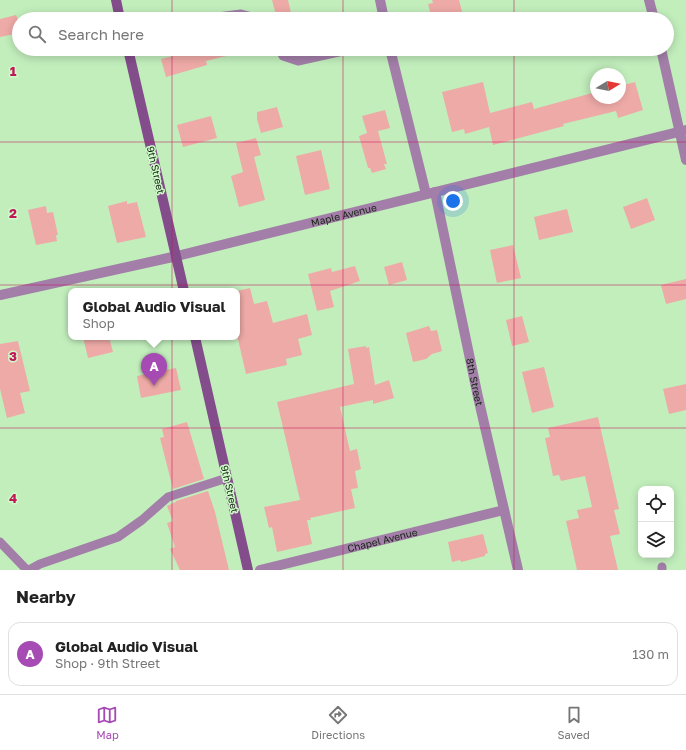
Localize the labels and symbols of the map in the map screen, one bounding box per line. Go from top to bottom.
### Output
text: 1 [10,63,17,79]
north arrow [590,68,626,104]
street label: 9th Street [145,145,167,195]
your location [443,191,463,211]
street label: Maple Avenue [310,201,378,229]
text: 2 [9,205,17,221]
text: 3 [9,348,17,364]
pin: A [141,353,167,386]
street label: 8th Street [464,357,486,407]
street label: 9th Street [219,464,241,514]
text: 4 [9,490,17,506]
street label: Chapel Avenue [346,525,419,554]

